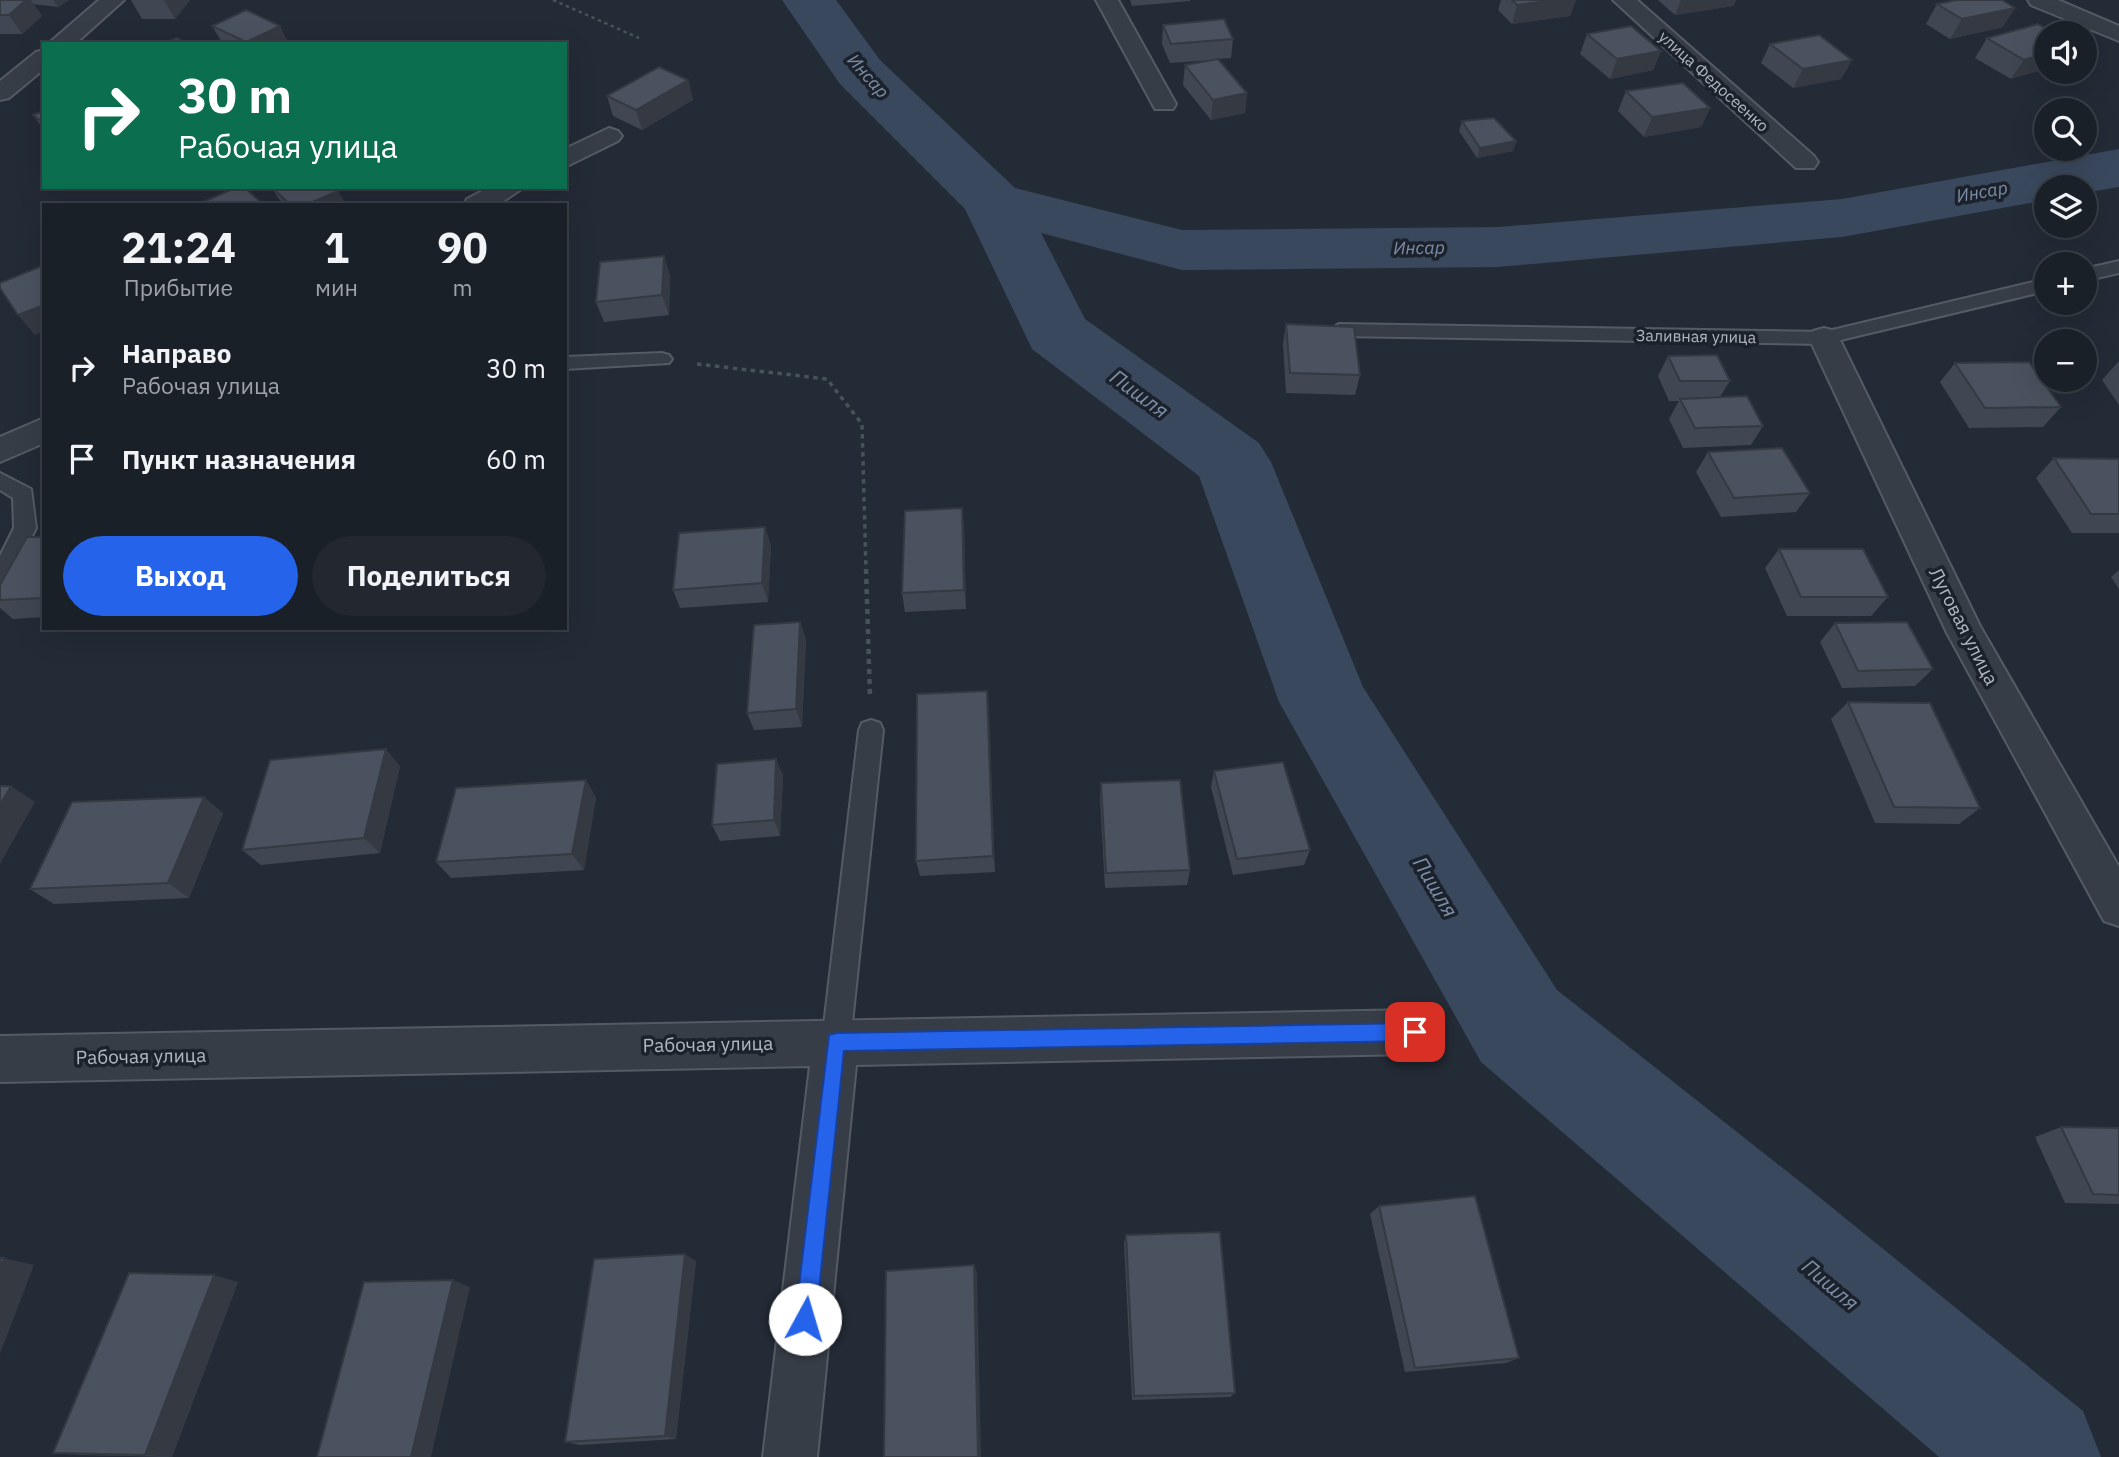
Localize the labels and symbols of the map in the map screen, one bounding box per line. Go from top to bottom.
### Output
street label: улица Федосеенко [1655,26,1773,136]
water label: Инсар [842,49,894,103]
water label: Инсар [1954,176,2009,207]
water label: Инсар [1393,236,1445,259]
street label: Заливная улица [1636,325,1757,347]
water label: Пишля [1105,362,1175,424]
street label: Луговая улица [1924,563,2004,689]
water label: Пишля [1407,851,1465,922]
pin [1385,1002,1445,1062]
street label: Рабочая улица [643,1031,773,1057]
street label: Рабочая улица [76,1043,206,1069]
water label: Пишля [1796,1252,1865,1316]
position arrow [768,1282,842,1356]

